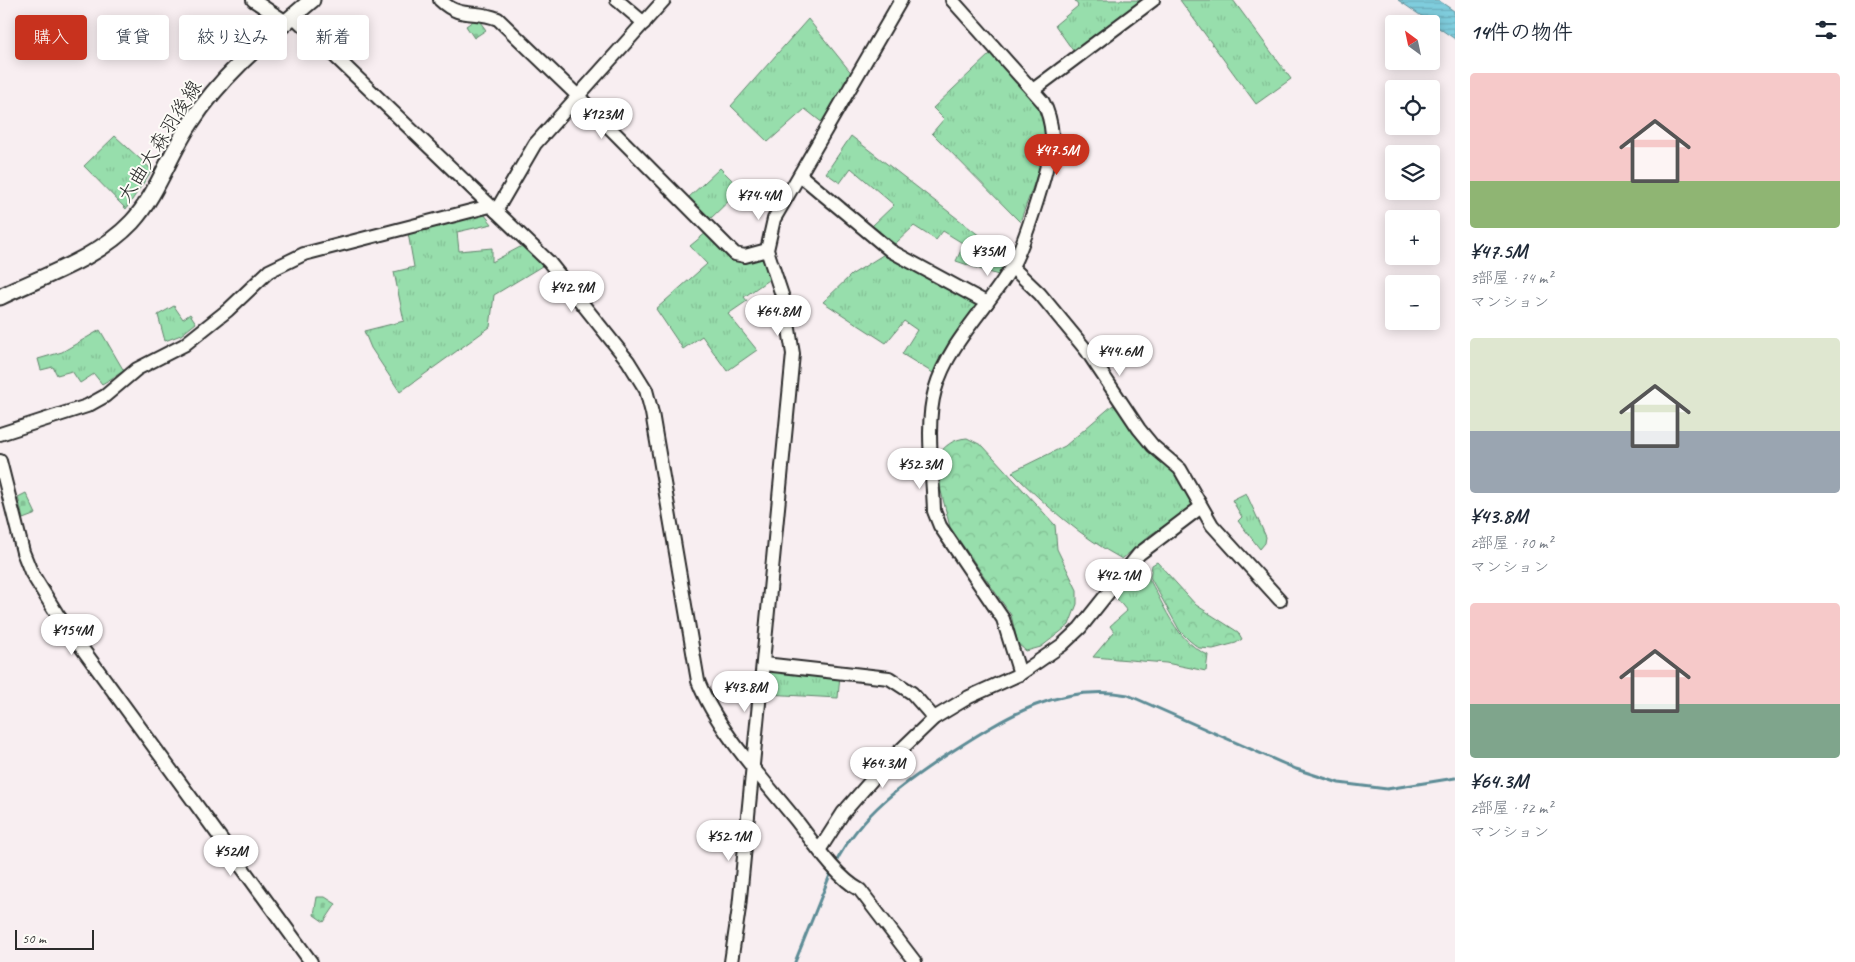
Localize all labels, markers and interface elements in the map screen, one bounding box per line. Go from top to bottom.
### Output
chip: 購入 [15,15,87,60]
chip: 賃貸 [97,15,169,60]
chip: 絞り込み [179,15,287,60]
chip: 新着 [297,15,369,60]
north arrow [1385,15,1440,70]
map controls [1385,15,1440,330]
icon: filters [1812,16,1840,44]
text: 14件の物件 [1470,19,1573,45]
street label: 大曲大森羽後線 [112,75,207,207]
button: locate [1385,80,1440,135]
pin: ¥123M [567,98,637,140]
text: ¥123M [582,104,622,124]
icon: home [1610,106,1700,196]
pin: ¥47.5M [1016,134,1098,176]
text: ¥47.5M [1035,140,1079,160]
button: layers [1385,145,1440,200]
pin: ¥74.4M [718,178,800,221]
text: ¥74.4M [737,185,781,205]
button: + [1385,210,1440,265]
pin: ¥35M [958,234,1018,277]
text: ¥47.5M [1470,238,1527,264]
text: ¥35M [971,241,1005,261]
text: 3部屋 · 74 m² [1470,268,1552,288]
pin: ¥42.9M [531,270,613,313]
button: − [1385,275,1440,330]
text: ¥42.9M [550,277,594,297]
text: マンション [1470,292,1549,312]
pin: ¥64.8M [737,294,819,337]
text: ¥64.8M [756,301,800,321]
pin: ¥44.6M [1079,334,1161,377]
text: ¥44.6M [1098,341,1142,361]
icon: home [1610,371,1700,461]
pin: ¥52.3M [879,448,961,490]
text: ¥52.3M [898,454,942,474]
text: ¥43.8M [1470,503,1527,529]
text: 2部屋 · 70 m² [1470,533,1552,553]
text: マンション [1470,557,1549,577]
pin: ¥42.1M [1077,558,1159,601]
text: ¥42.1M [1096,565,1140,585]
pin: ¥154M [37,614,107,656]
text: ¥154M [52,620,92,640]
icon: home [1610,636,1700,726]
pin: ¥43.8M [704,670,786,713]
text: ¥43.8M [723,677,767,697]
pin: ¥64.3M [842,746,924,789]
text: ¥64.3M [861,753,905,773]
text: ¥64.3M [1470,768,1528,794]
text: 2部屋 · 72 m² [1470,798,1552,818]
pin: ¥52.1M [688,820,770,862]
text: マンション [1470,822,1549,842]
text: ¥52.1M [707,826,751,846]
pin: ¥52M [201,834,261,877]
text: ¥52M [214,841,248,861]
scale bar [15,927,94,950]
text: 50 m [22,930,46,947]

